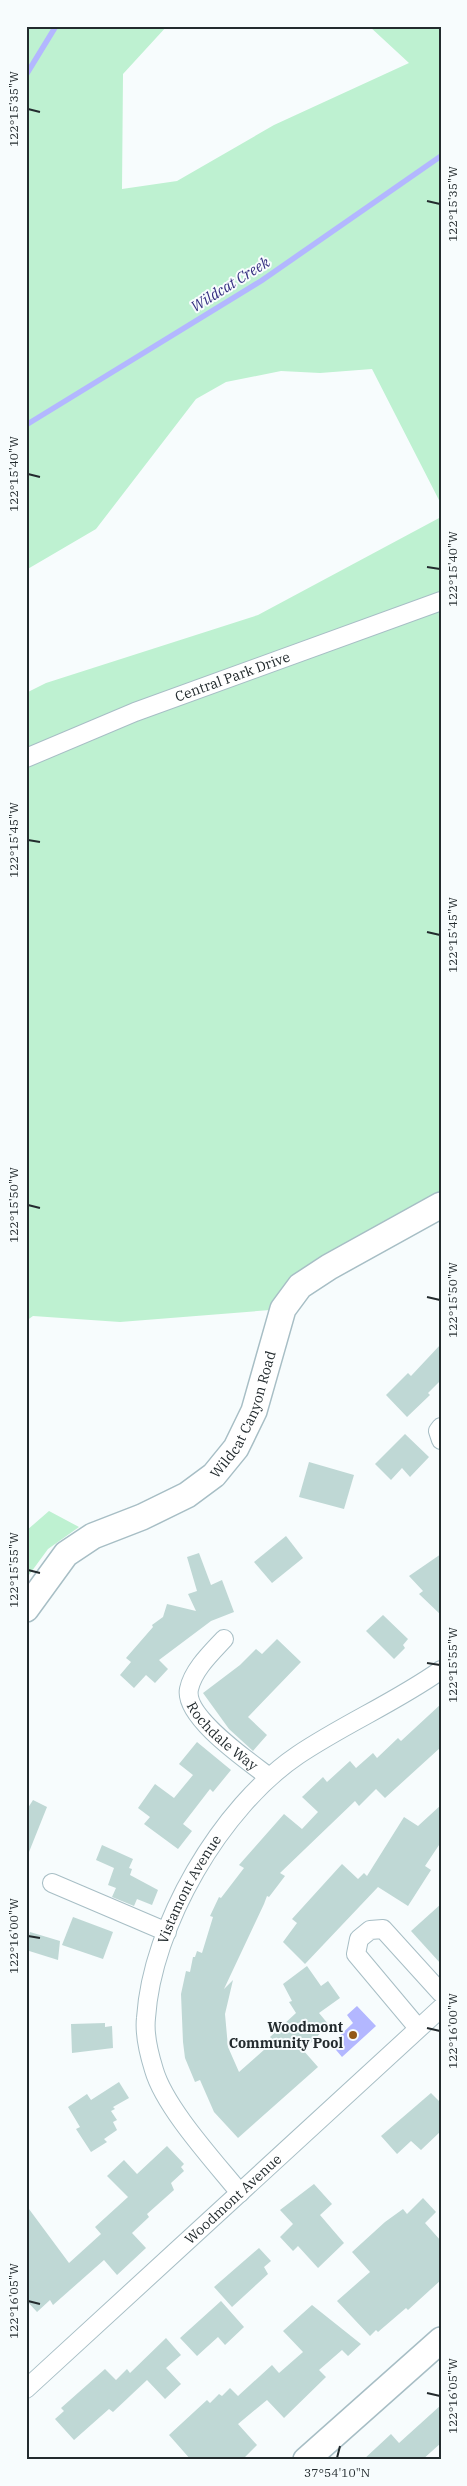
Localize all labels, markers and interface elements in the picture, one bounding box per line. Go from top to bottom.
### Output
text: 122°15'35"W [6,71,21,147]
text: 122°15'35"W [445,166,460,242]
water label: Wildcat Creek [187,252,273,316]
text: 122°15'40"W [6,436,21,512]
text: 122°15'40"W [445,531,460,607]
street label: Central Park Drive [173,648,292,706]
text: 122°15'45"W [6,802,21,878]
text: 122°15'45"W [445,897,460,973]
text: 122°15'50"W [6,1167,21,1243]
text: 122°15'50"W [445,1262,460,1338]
street label: Wildcat Canyon Road [206,1348,280,1482]
text: 122°15'55"W [6,1532,21,1608]
text: 122°15'55"W [445,1627,460,1703]
street label: Rochdale Way [183,1699,262,1775]
street label: Vistamont Avenue [154,1831,225,1946]
text: 122°16'00"W [6,1898,21,1974]
text: 122°16'00"W [445,1993,460,2069]
place label: Woodmont Community Pool [229,2018,343,2052]
marker: Woodmont Community Pool [347,2029,359,2041]
street label: Woodmont Avenue [181,2150,285,2248]
text: 122°16'05"W [6,2263,21,2339]
text: 122°16'05"W [445,2358,460,2434]
text: 37°54'10"N [304,2465,370,2480]

